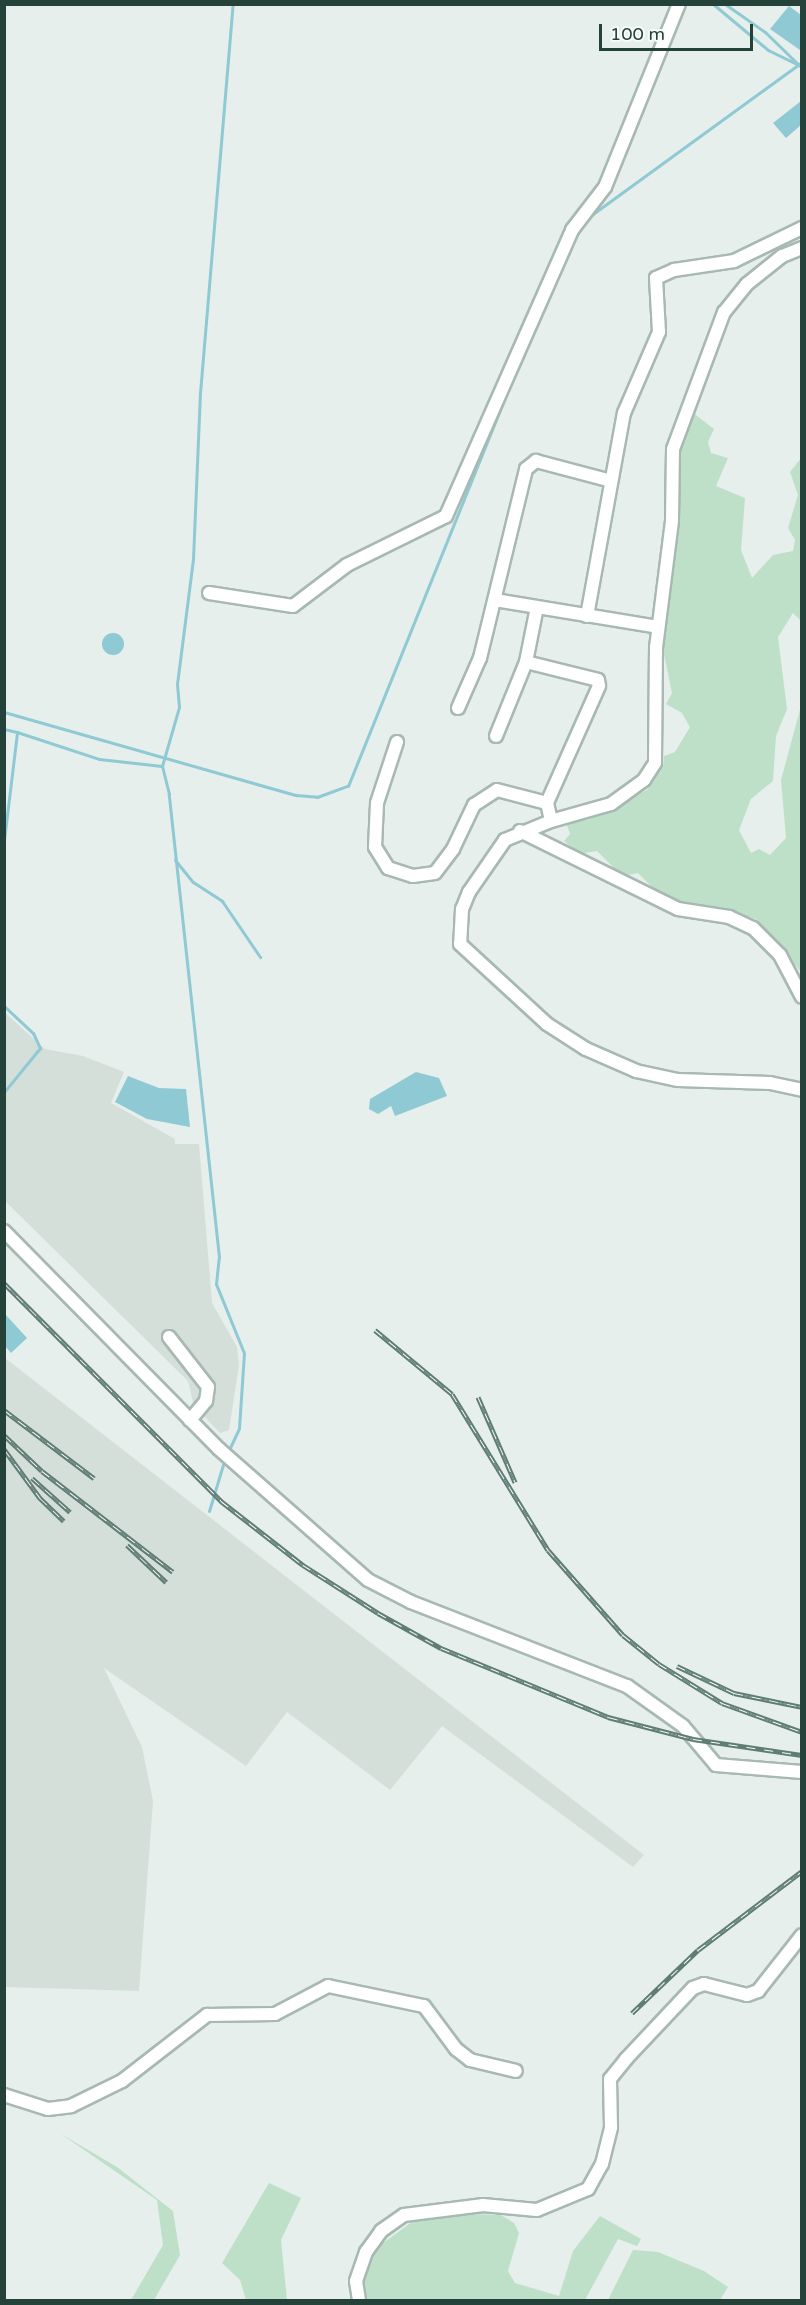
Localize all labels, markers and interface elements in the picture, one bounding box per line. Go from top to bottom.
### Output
scale bar [602,12,756,50]
text: 100 m [610,23,665,45]

